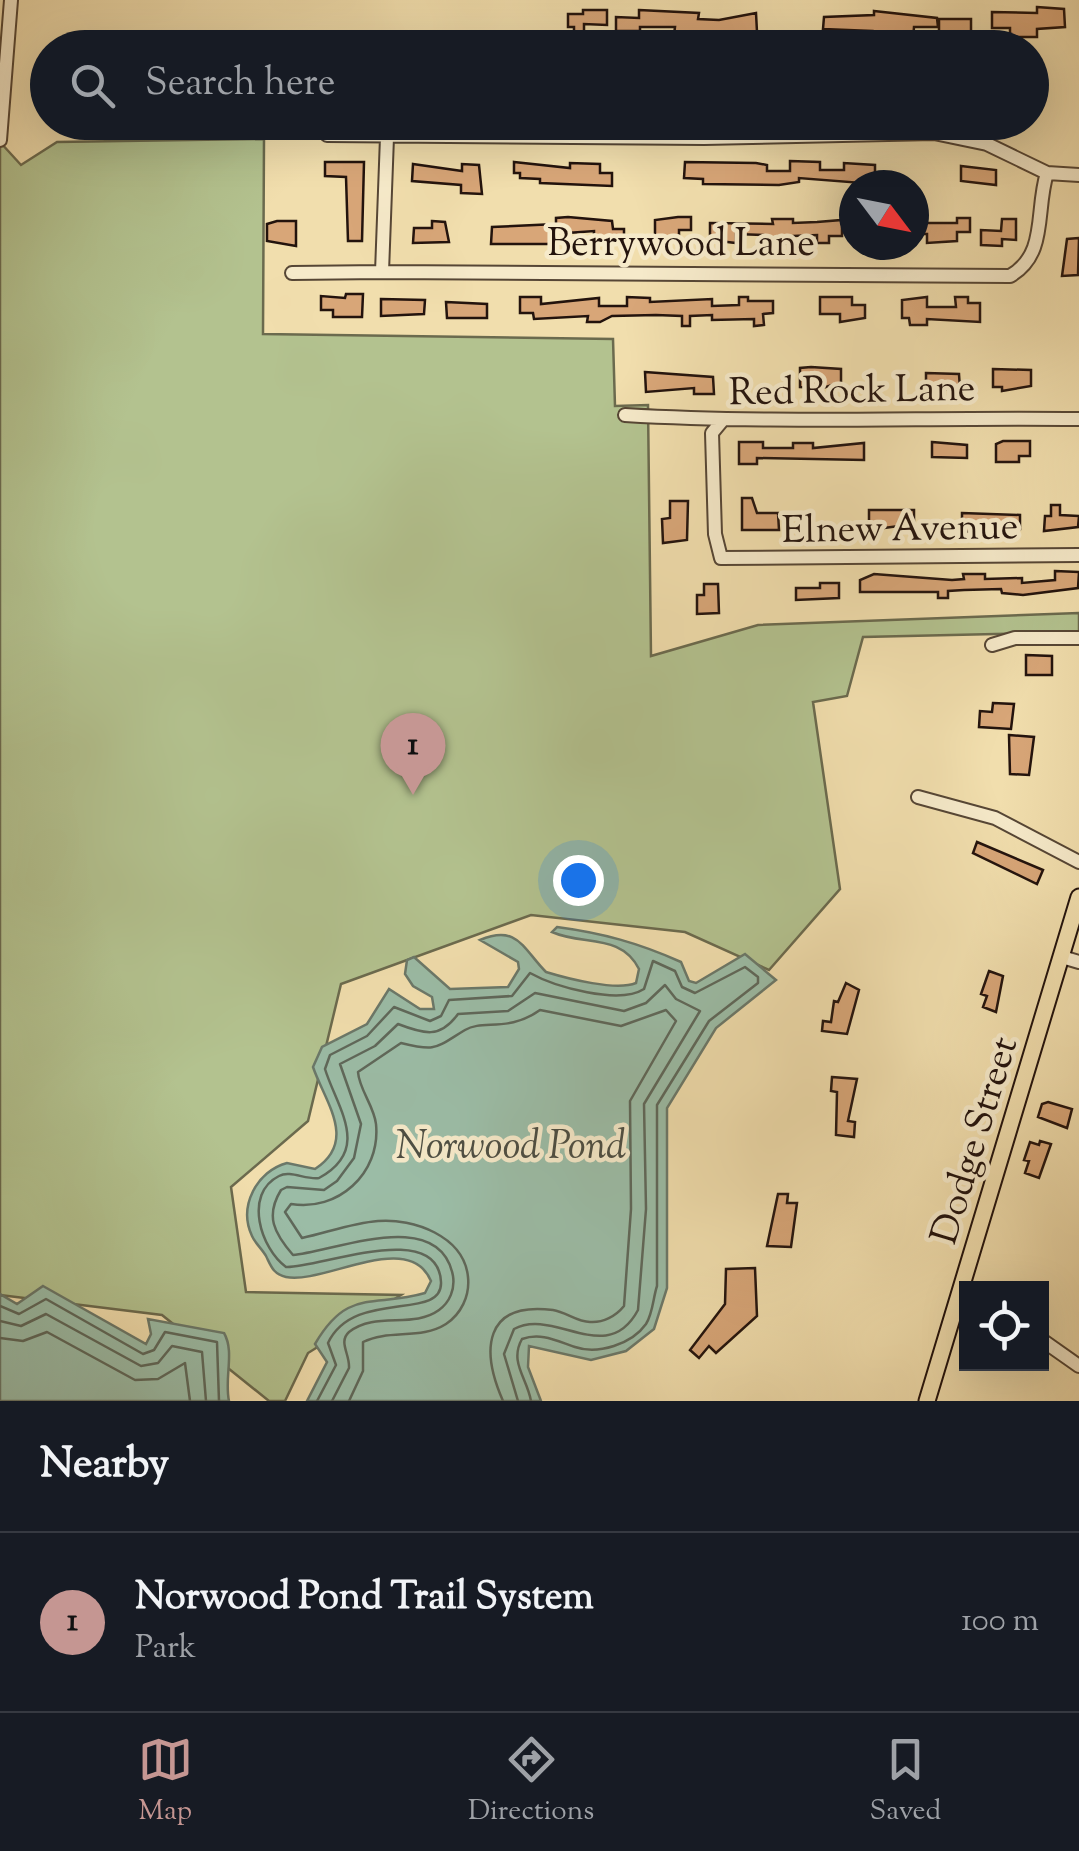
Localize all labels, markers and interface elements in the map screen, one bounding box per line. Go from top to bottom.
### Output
search box [30,30,1049,140]
icon: search [65,58,120,113]
text: Search here [145,58,336,112]
north arrow [839,170,929,260]
street label: Berrywood Lane [547,219,815,273]
street label: Red Rock Lane [728,364,976,422]
street label: Elnew Avenue [781,502,1019,560]
pin: 1 [380,712,446,795]
your location [553,855,604,906]
street label: Dodge Street [920,1031,1034,1252]
water label: Norwood Pond [396,1120,626,1177]
map controls [959,1281,1049,1371]
button: locate [959,1281,1049,1371]
text: Nearby [40,1436,169,1496]
text: Norwood Pond Trail System [135,1572,594,1626]
text: 1 [67,1599,78,1645]
text: 100 m [961,1599,1039,1645]
text: Park [135,1626,196,1672]
tab: Map [138,1732,193,1832]
tab: Directions [468,1732,594,1832]
tab: Saved [869,1732,941,1832]

